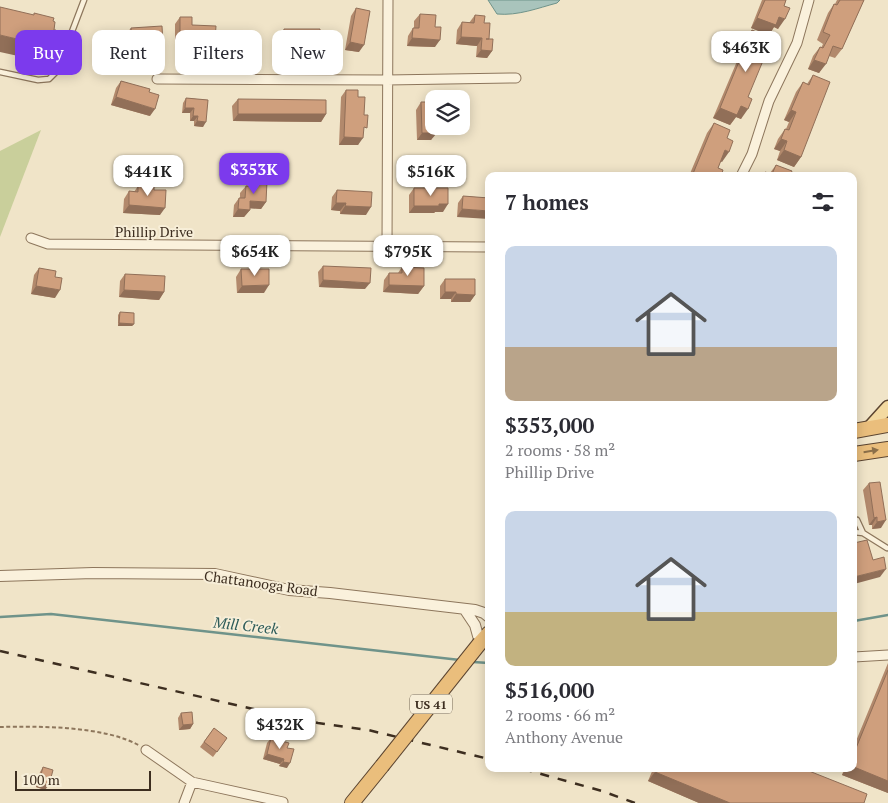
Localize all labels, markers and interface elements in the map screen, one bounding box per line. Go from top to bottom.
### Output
chip: Buy [15,30,82,75]
chip: Rent [92,30,165,75]
chip: Filters [175,30,262,75]
chip: New [272,30,343,75]
pin: $463K [711,30,781,73]
text: $463K [722,36,770,58]
map controls [425,90,470,135]
button: layers [425,90,470,135]
pin: $353K [219,152,289,195]
pin: $441K [113,154,183,197]
pin: $516K [396,154,466,197]
text: $353K [230,158,278,180]
text: $441K [124,160,172,182]
text: $516K [407,160,455,182]
text: 7 homes [505,188,589,216]
icon: filters [809,188,837,216]
street label: Phillip Drive [115,222,193,241]
pin: $654K [220,234,290,277]
pin: $795K [373,234,443,277]
text: $654K [231,240,279,262]
text: $795K [384,240,432,262]
icon: home [626,279,716,369]
text: $353,000 [505,411,594,439]
text: 2 rooms · 58 m² [505,439,615,461]
one-way arrow [863,447,879,455]
text: Phillip Drive [505,461,594,483]
icon: home [626,544,716,634]
street label: Chattanooga Road [203,566,319,600]
water label: Mill Creek [212,612,280,638]
text: $516,000 [505,676,594,704]
road number: US 41 [410,694,452,714]
text: 2 rooms · 66 m² [505,704,615,726]
pin: $432K [245,708,315,750]
text: $432K [256,713,304,735]
text: Anthony Avenue [505,726,623,748]
scale bar [15,768,151,791]
text: 100 m [22,770,60,789]

